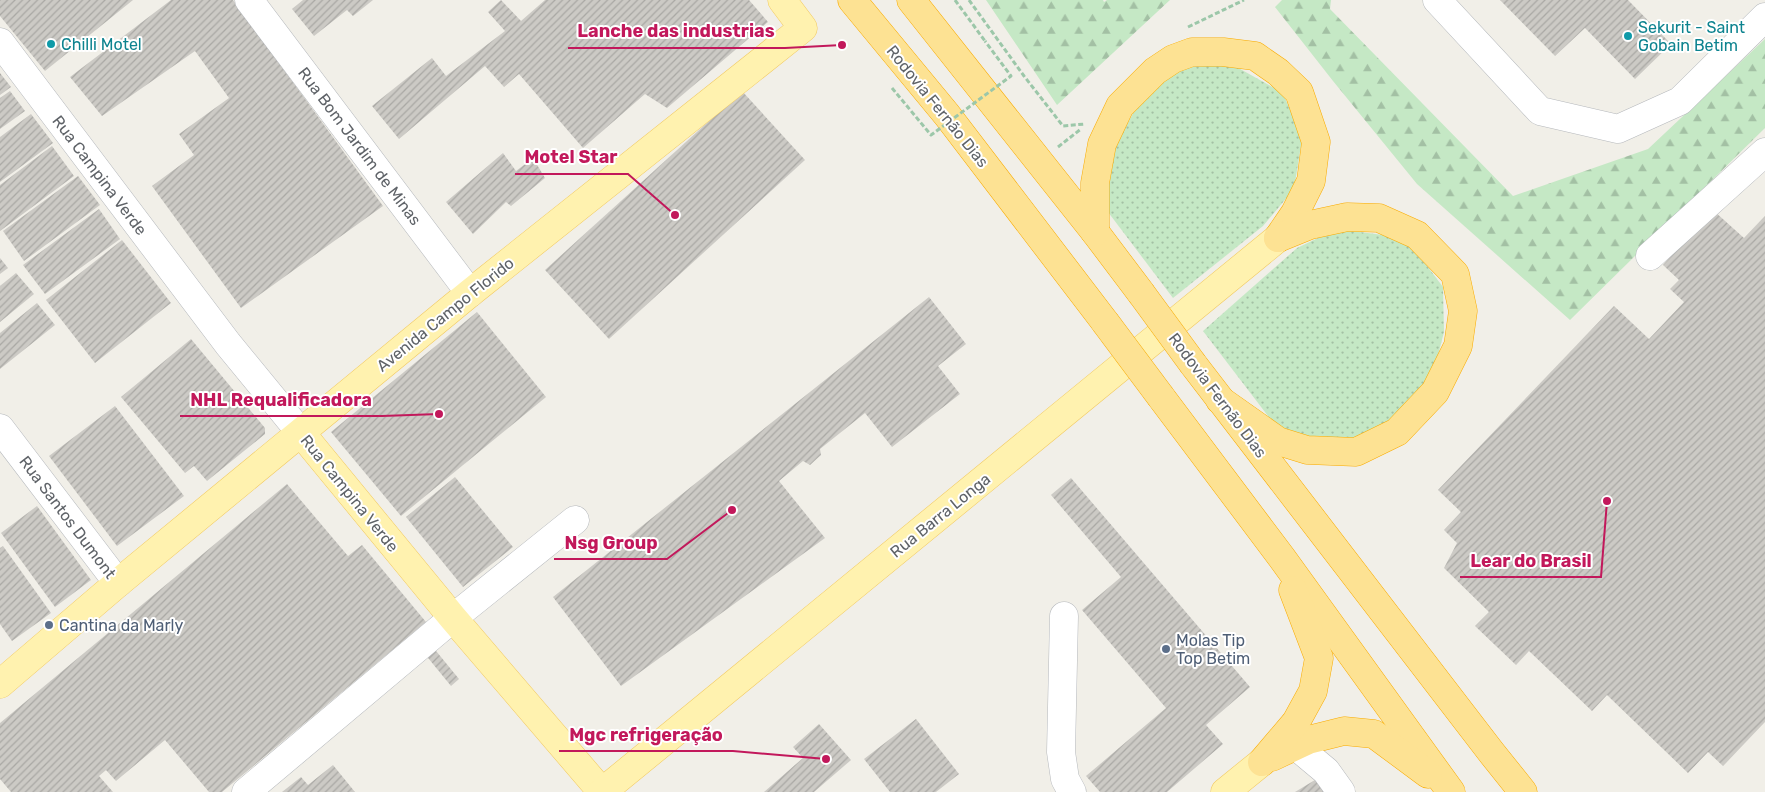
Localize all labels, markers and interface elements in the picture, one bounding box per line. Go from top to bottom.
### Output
callout: Lanche das industrias [568,15,785,48]
place label: Sekurit - Saint Gobain Betim [1638,18,1745,55]
text: Lanche das industrias [577,20,775,42]
marker: Sekurit - Saint Gobain Betim [1622,30,1634,42]
place label: Chilli Motel [61,35,142,54]
marker: Chilli Motel [45,38,57,50]
street label: Rodovia Fernão Dias [883,42,993,171]
street label: Rua Bom Jardim de Minas [294,64,425,229]
street label: Rua Campina Verde [48,112,151,239]
callout: Motel Star [515,141,628,174]
text: Motel Star [524,146,618,168]
street label: Avenida Campo Florido [373,253,518,376]
street label: Rodovia Fernão Dias [1165,329,1271,461]
callout: NHL Requalificadora [180,383,382,416]
text: NHL Requalificadora [190,389,372,411]
street label: Rua Campina Verde [297,431,403,556]
street label: Rua Santos Dumont [15,452,120,582]
street label: Rua Barra Longa [886,469,994,562]
callout: Nsg Group [554,526,667,559]
text: Nsg Group [564,532,658,554]
callout: Lear do Brasil [1460,544,1601,577]
text: Lear do Brasil [1470,550,1592,572]
place label: Cantina da Marly [59,616,183,635]
marker: Cantina da Marly [43,619,55,631]
place label: Molas Tip Top Betim [1176,631,1250,668]
marker: Molas Tip Top Betim [1160,643,1172,655]
callout: Mgc refrigeração [559,718,733,751]
text: Mgc refrigeração [569,724,723,746]

